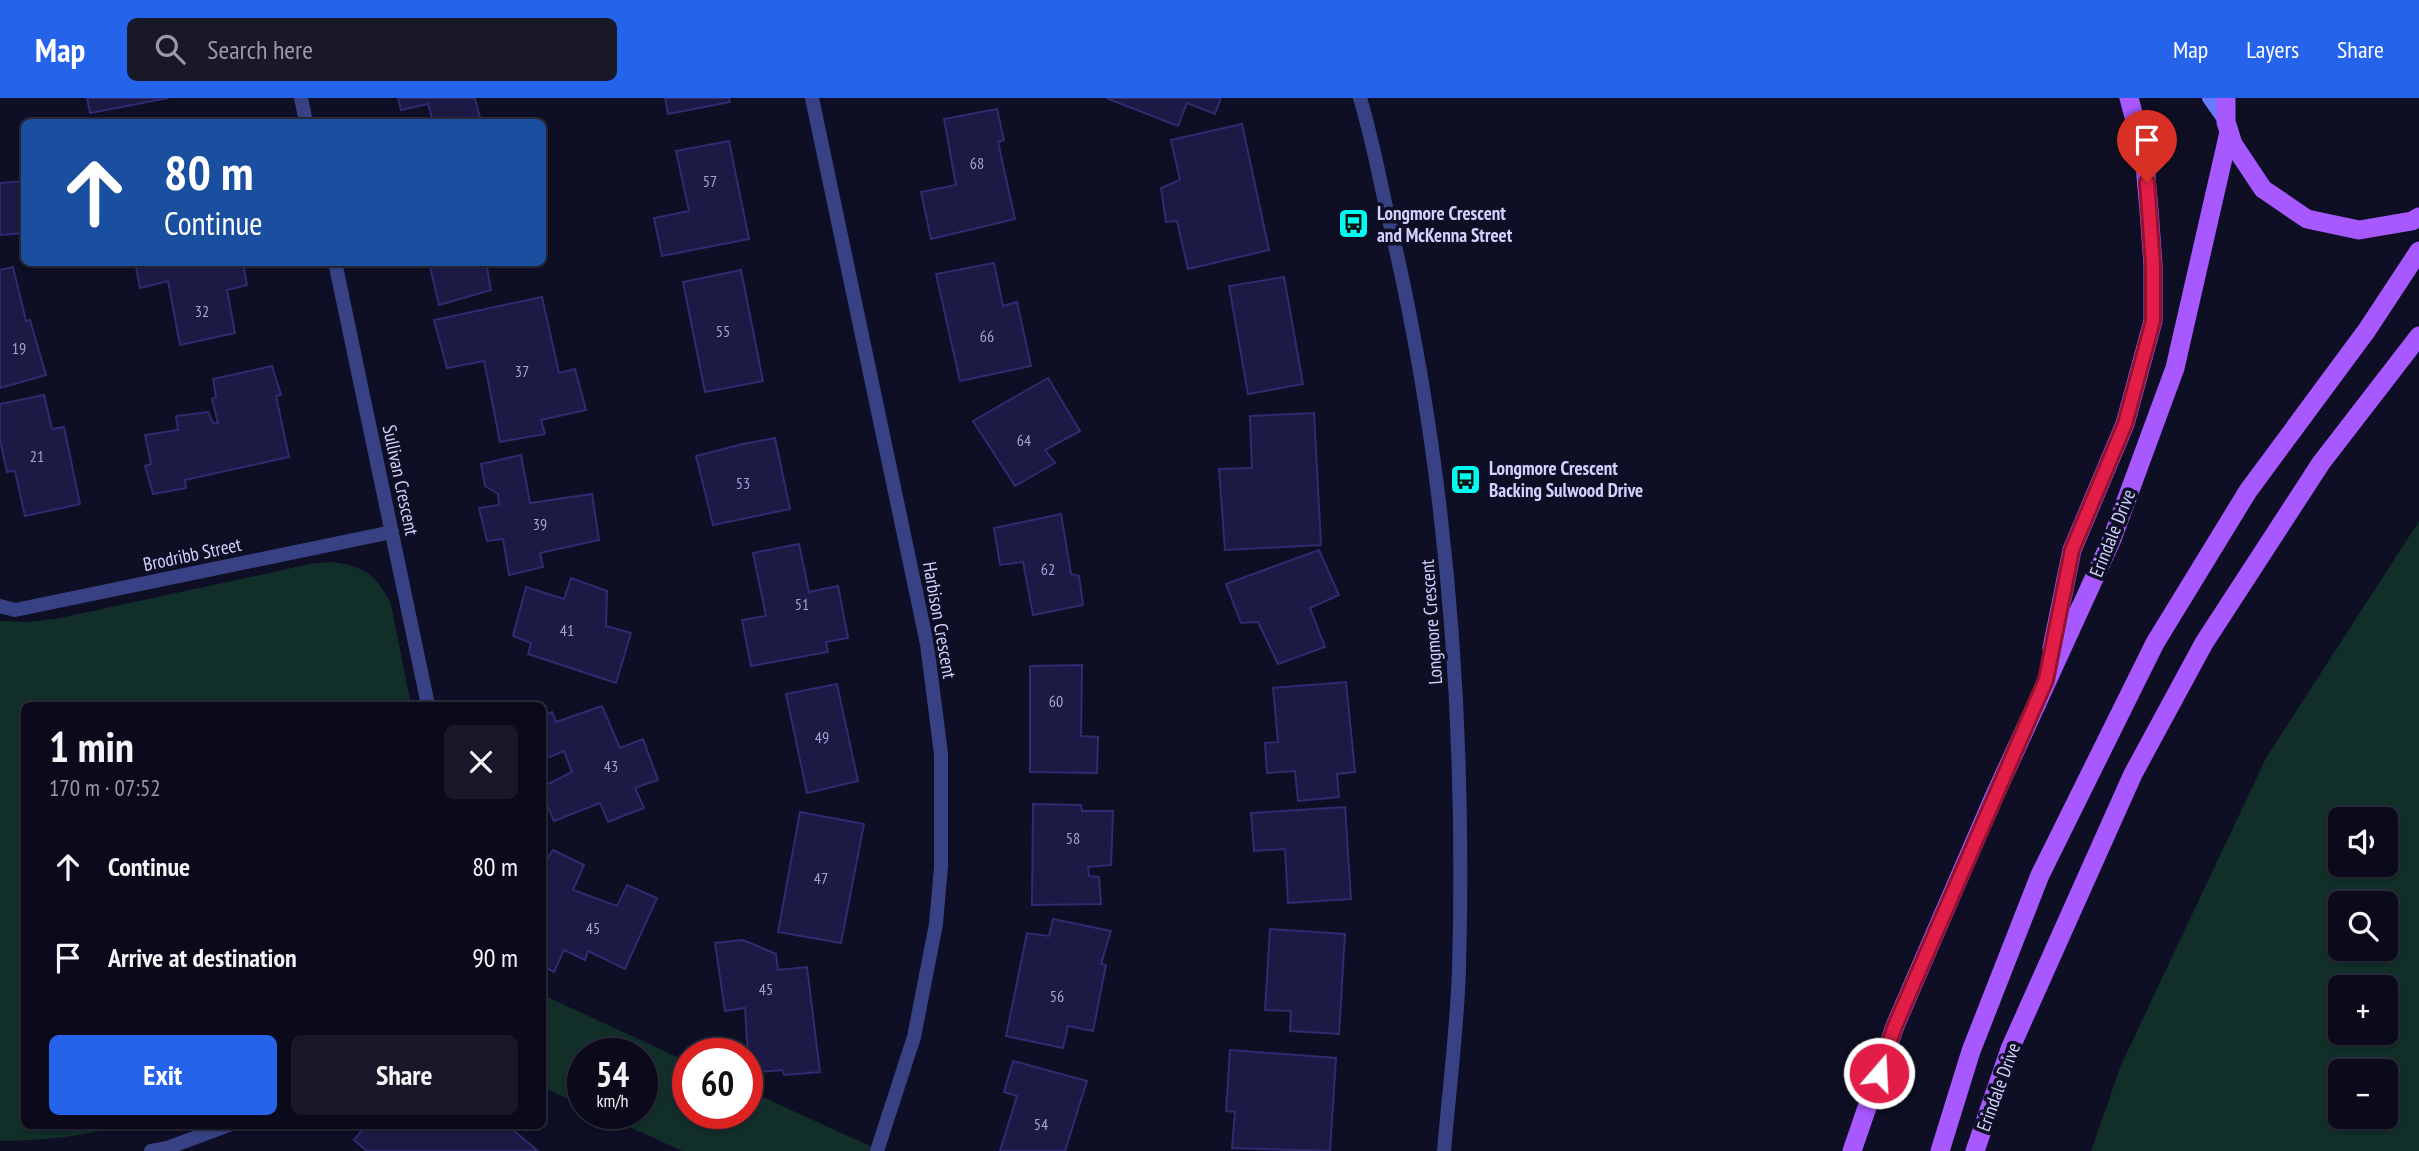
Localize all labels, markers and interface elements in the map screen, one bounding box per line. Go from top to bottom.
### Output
search box [127,18,617,81]
text: Map [35,28,85,71]
icon: search [151,30,189,68]
text: Search here [207,33,313,66]
text: Map [2173,34,2208,65]
text: Layers [2246,34,2299,65]
text: Share [2337,34,2384,65]
pin [2117,110,2177,182]
icon: arrive [2128,121,2166,159]
text: 80 m [164,140,253,204]
icon: ahead [49,147,140,238]
house number: 68 [970,153,984,173]
house number: 57 [703,171,717,191]
place label: Longmore Crescent and McKenna Street [1377,201,1513,247]
text: Continue [164,202,263,244]
bus stop icon: Longmore Crescent and McKenna Street [1337,207,1371,241]
house number: 32 [195,301,209,321]
house number: 55 [716,321,730,341]
house number: 66 [980,326,994,346]
house number: 19 [12,338,26,358]
house number: 37 [515,361,529,381]
street label: Sullivan Crescent [378,422,425,538]
house number: 64 [1017,430,1031,450]
house number: 21 [30,446,44,466]
place label: Longmore Crescent Backing Sulwood Drive [1489,456,1643,502]
bus stop icon: Longmore Crescent Backing Sulwood Drive [1449,462,1483,496]
house number: 53 [736,473,750,493]
street label: Erindale Drive [2084,485,2141,580]
house number: 39 [533,514,547,534]
street label: Brodribb Street [141,532,244,576]
street label: Longmore Crescent [1415,558,1447,685]
house number: 62 [1041,559,1055,579]
street label: Harbison Crescent [918,560,962,681]
house number: 51 [795,594,809,614]
house number: 41 [560,620,574,640]
house number: 60 [1049,691,1063,711]
text: 1 min [49,719,134,774]
button: close [444,725,518,799]
house number: 49 [815,727,829,747]
house number: 43 [604,756,618,776]
text: 170 m · 07:52 [49,773,161,802]
map controls [2328,807,2398,1129]
button: sound [2328,807,2398,877]
house number: 58 [1066,828,1080,848]
icon: ahead [49,848,87,886]
text: Continue [108,850,190,883]
text: 80 m [472,850,518,883]
house number: 47 [814,868,828,888]
button: search [2328,891,2398,961]
house number: 45 [586,918,600,938]
icon: arrive [49,939,87,977]
text: Arrive at destination [108,941,297,974]
text: 90 m [472,941,518,974]
button: + [2328,975,2398,1045]
house number: 45 [759,979,773,999]
house number: 56 [1050,986,1064,1006]
button: Exit [49,1035,277,1115]
button: Share [291,1035,518,1115]
position arrow [1842,1036,1916,1110]
speed limit sign: 60 [672,1038,763,1129]
street label: Erindale Drive [1971,1039,2025,1135]
text: 54 [596,1051,629,1097]
button: − [2328,1059,2398,1129]
text: km/h [597,1089,628,1112]
house number: 54 [1034,1114,1048,1134]

